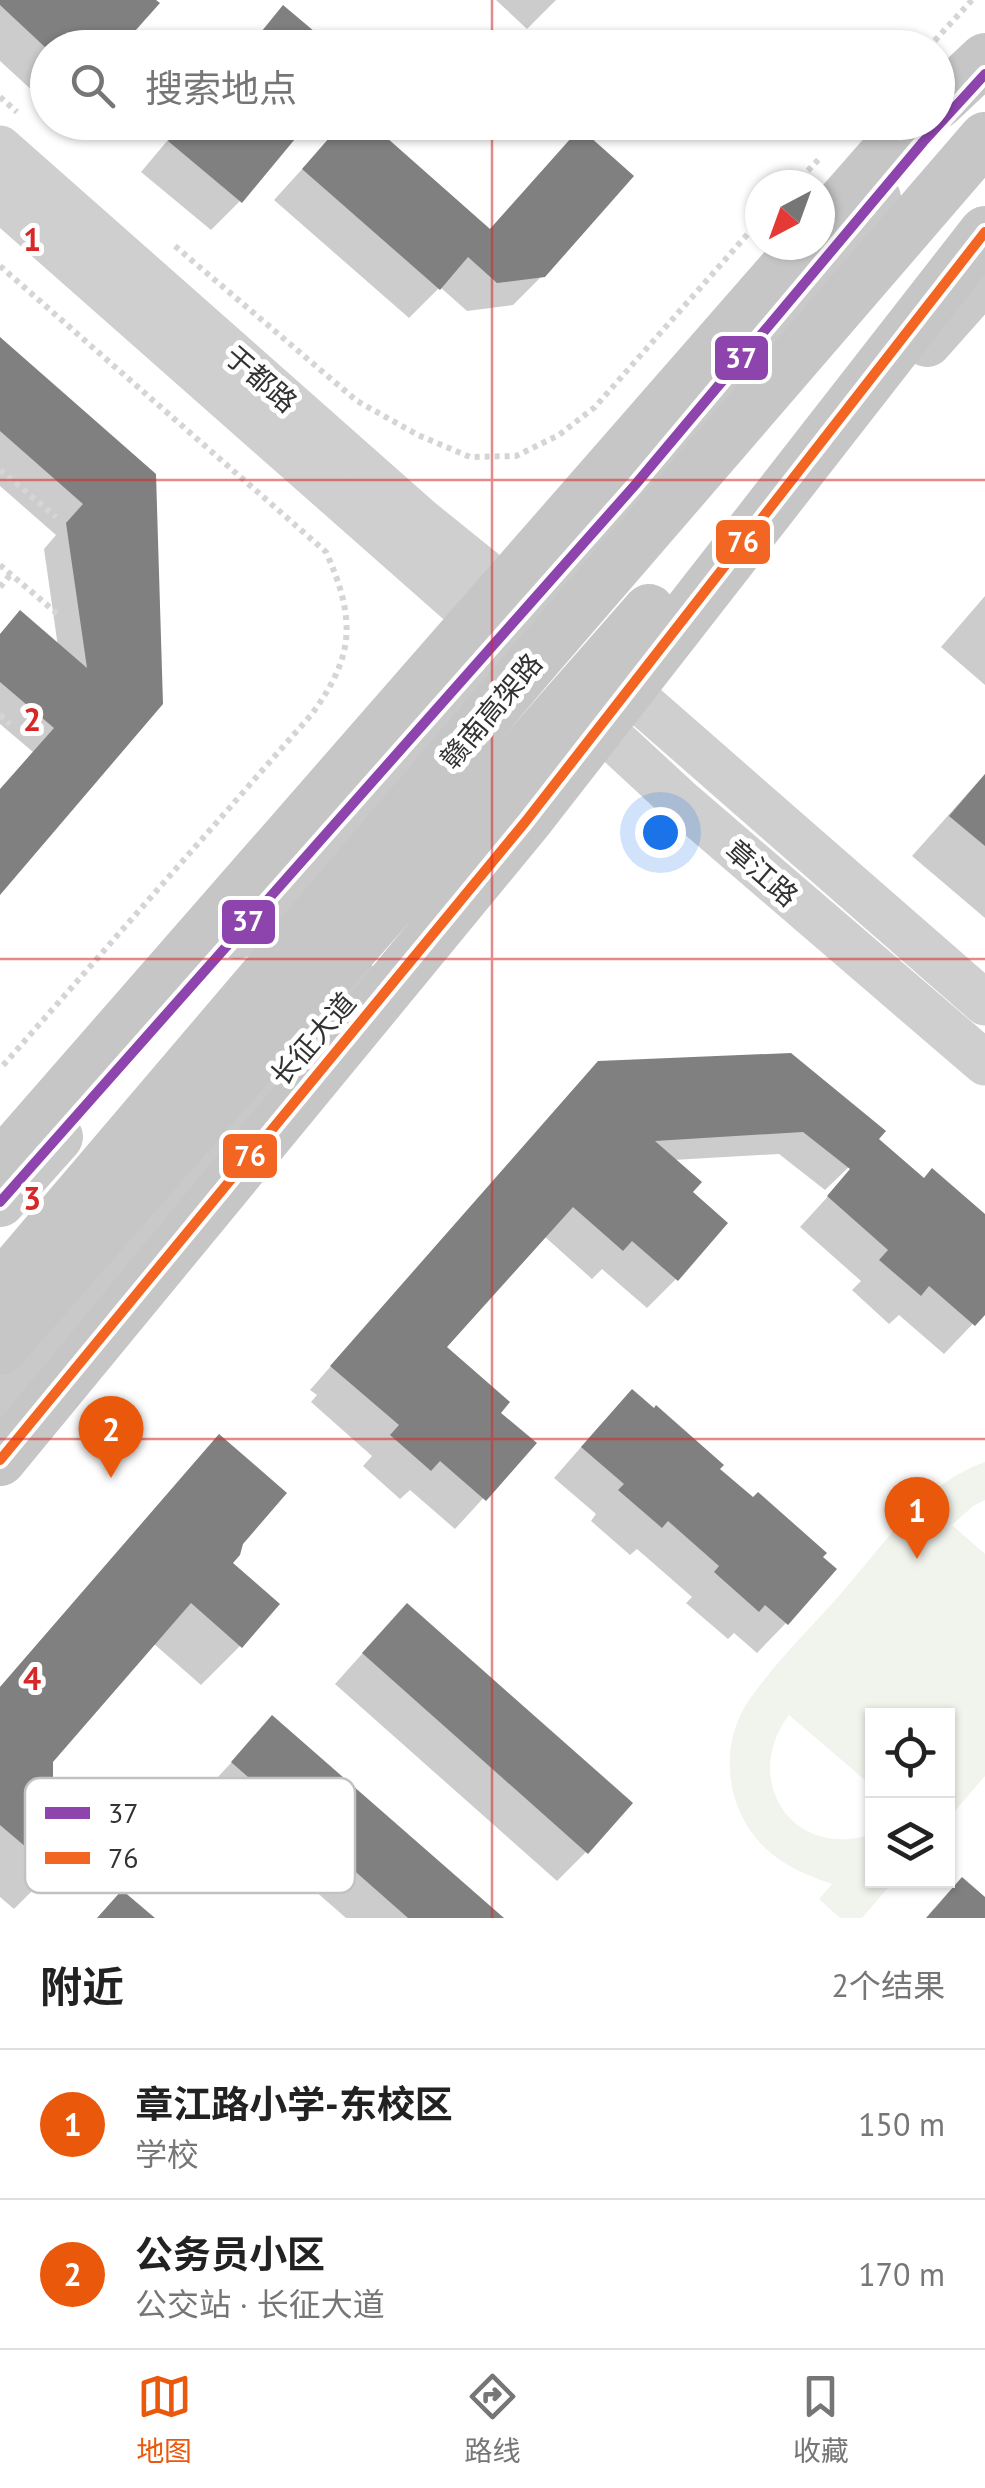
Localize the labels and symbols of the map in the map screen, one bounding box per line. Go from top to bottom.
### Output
north arrow [745,170,835,260]
text: 1 [23,218,41,260]
line badge: 37 [713,334,770,382]
street label: 于都路 [217,337,305,420]
text: 37 [725,339,757,376]
line badge: 76 [714,518,772,566]
text: 76 [727,523,759,560]
street label: 赣南高架路 [431,645,550,776]
text: 2 [23,698,41,740]
your location [635,807,686,858]
street label: 章江路 [718,831,806,914]
line badge: 37 [220,898,277,946]
text: 37 [232,902,264,939]
street label: 长征大道 [262,984,363,1093]
line badge: 76 [221,1132,279,1180]
text: 76 [234,1137,266,1174]
text: 3 [23,1177,41,1219]
pin: 2 [78,1396,144,1478]
pin: 1 [884,1476,950,1559]
text: 4 [23,1657,41,1699]
legend [25,1778,355,1893]
text: 37 [108,1794,139,1831]
text: 76 [108,1839,139,1876]

